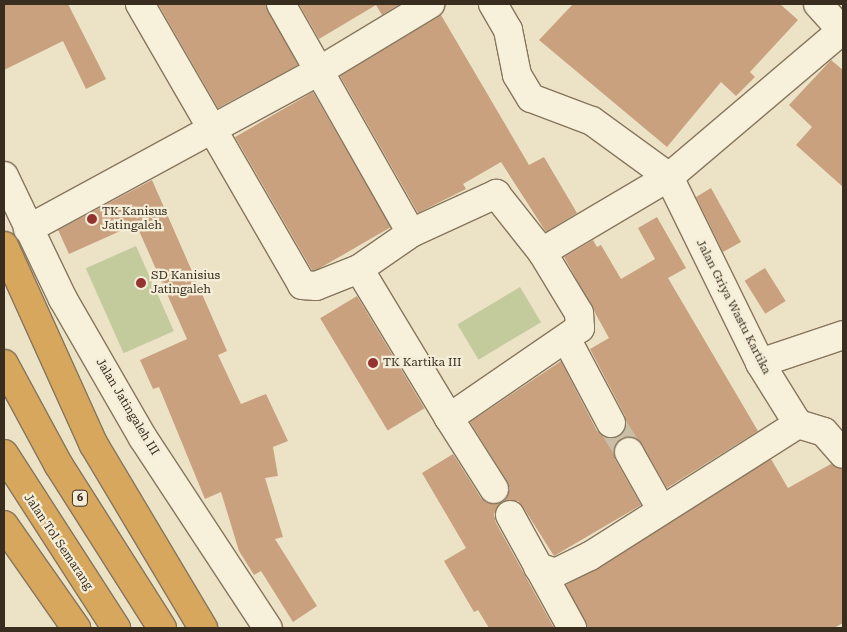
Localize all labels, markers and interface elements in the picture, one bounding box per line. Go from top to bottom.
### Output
place label: TK Kanisus Jatingaleh [102,205,167,233]
marker: TK Kanisus Jatingaleh [86,213,98,225]
street label: Jalan Griya Wastu Kartika [693,237,773,377]
place label: SD Kanisius Jatingaleh [151,269,220,297]
marker: SD Kanisius Jatingaleh [135,277,147,289]
street label: Jalan Jatingaleh III [92,356,162,458]
place label: TK Kartika III [383,356,462,370]
marker: TK Kartika III [367,357,379,369]
road number: 6 [71,489,89,506]
street label: Jalan Tol Semarang [20,491,96,593]

